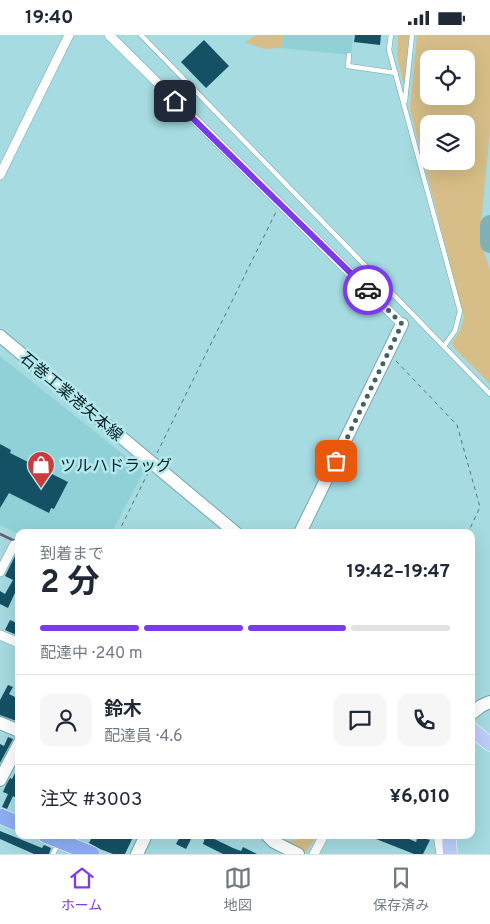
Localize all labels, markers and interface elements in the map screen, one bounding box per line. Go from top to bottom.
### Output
text: 19:40 [25,6,74,30]
map controls [420,50,475,170]
button: locate [420,50,475,105]
pin [154,80,196,122]
icon: home [161,87,189,115]
button: layers [420,115,475,170]
courier [343,265,393,315]
icon: car [354,276,382,304]
street label: 石巻工業港矢本線 [15,349,126,446]
pin [315,440,357,482]
icon: bag [322,447,350,475]
shop icon: ツルハドラッグ [26,450,56,489]
place label: ツルハドラッグ [60,457,172,477]
text: 到着まで [40,545,104,565]
text: 19:42–19:47 [346,560,450,584]
text: 2 分 [40,564,100,604]
text: 配達中 · 240 m [40,644,143,664]
button: person [40,694,92,746]
button: chat [334,694,386,746]
button: phone [398,694,450,746]
text: 鈴木 [104,698,142,722]
text: 配達員 · 4.6 [104,727,183,747]
text: ¥6,010 [389,785,450,809]
text: 注文 #3003 [40,788,142,812]
tab: ホーム [61,864,102,915]
tab: 地図 [224,864,252,915]
tab: 保存済み [373,864,429,915]

